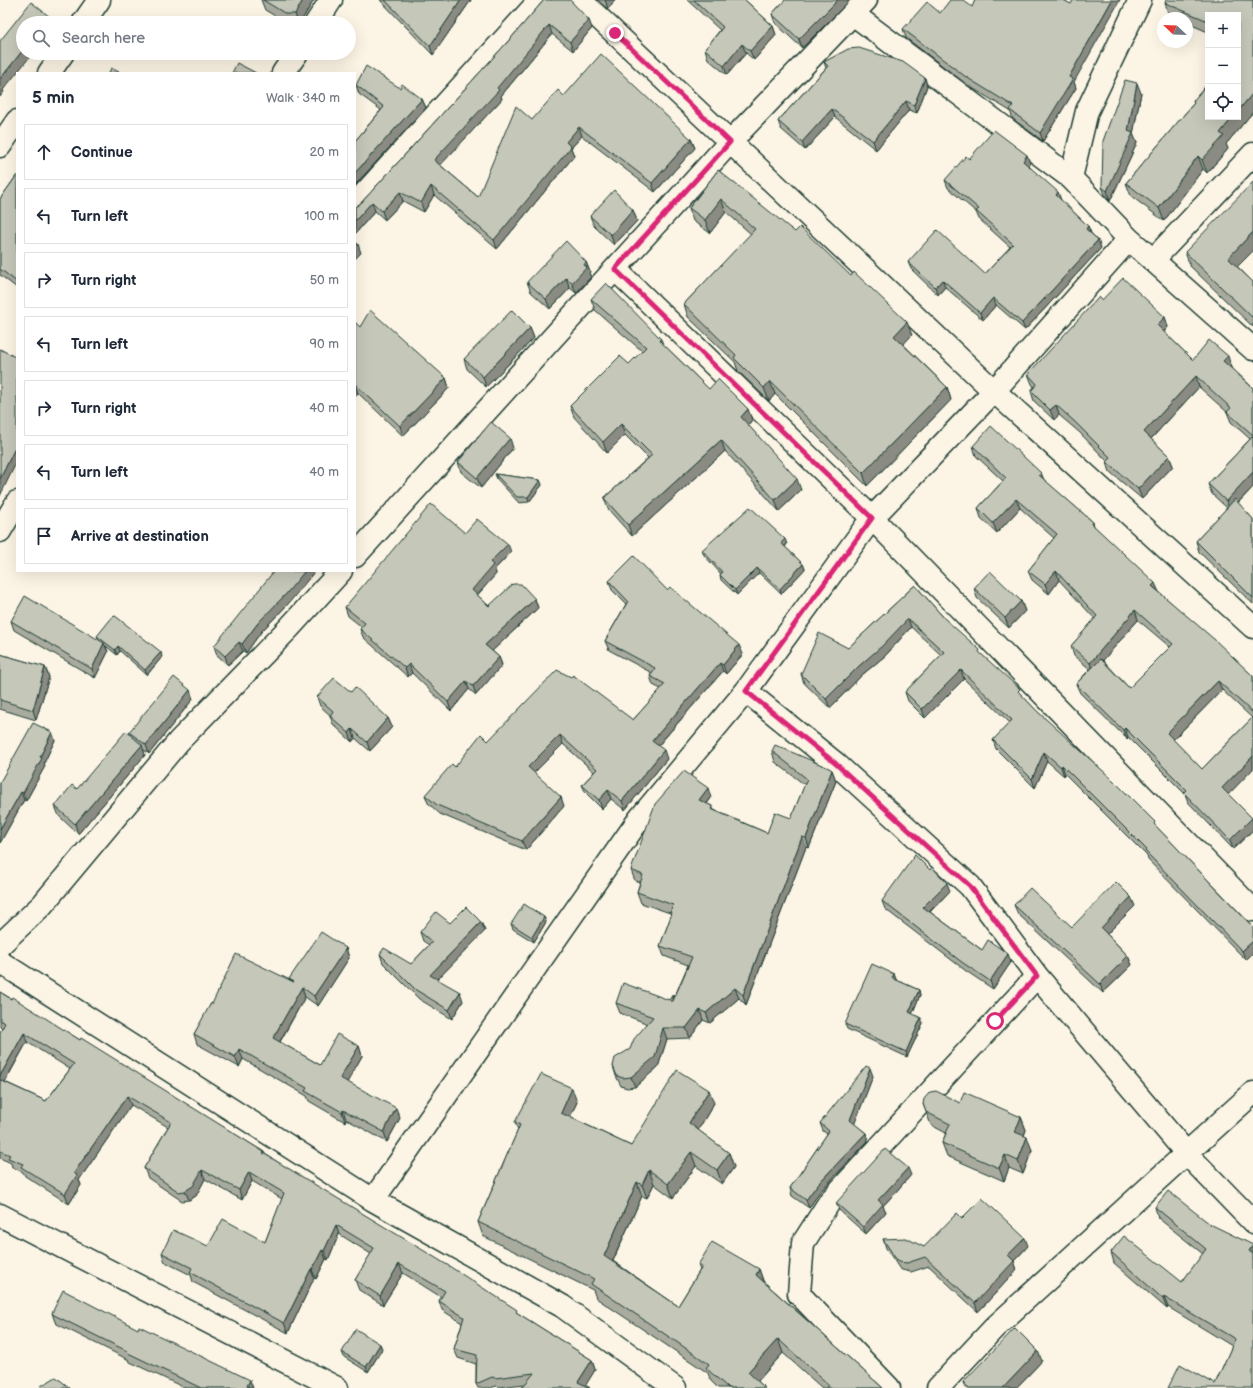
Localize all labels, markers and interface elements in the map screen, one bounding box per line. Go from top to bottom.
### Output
north arrow [1157,12,1193,48]
map controls [1205,12,1241,120]
button: + [1205,12,1241,48]
search box [16,16,356,60]
route end [606,24,624,42]
icon: search [30,27,52,49]
text: Search here [62,29,145,48]
button: − [1205,48,1241,84]
button: locate [1205,84,1241,120]
text: 5 min [32,88,75,108]
text: Walk · 340 m [266,90,340,106]
icon: ahead [33,141,55,163]
text: Continue [71,143,133,162]
text: 20 m [309,144,339,160]
icon: left [33,205,55,227]
text: Turn left [71,207,128,226]
text: 100 m [304,208,339,224]
icon: right [33,269,55,291]
text: Turn right [71,271,136,290]
text: 50 m [310,272,339,288]
icon: left [33,333,55,355]
text: Turn left [71,335,128,354]
text: 90 m [310,336,339,352]
icon: right [33,397,55,419]
text: Turn right [71,399,136,418]
text: 40 m [309,400,339,416]
icon: left [33,461,55,483]
text: Turn left [71,463,128,482]
text: 40 m [309,464,339,480]
icon: arrive [33,525,55,547]
text: Arrive at destination [71,527,209,546]
route start [986,1012,1004,1030]

